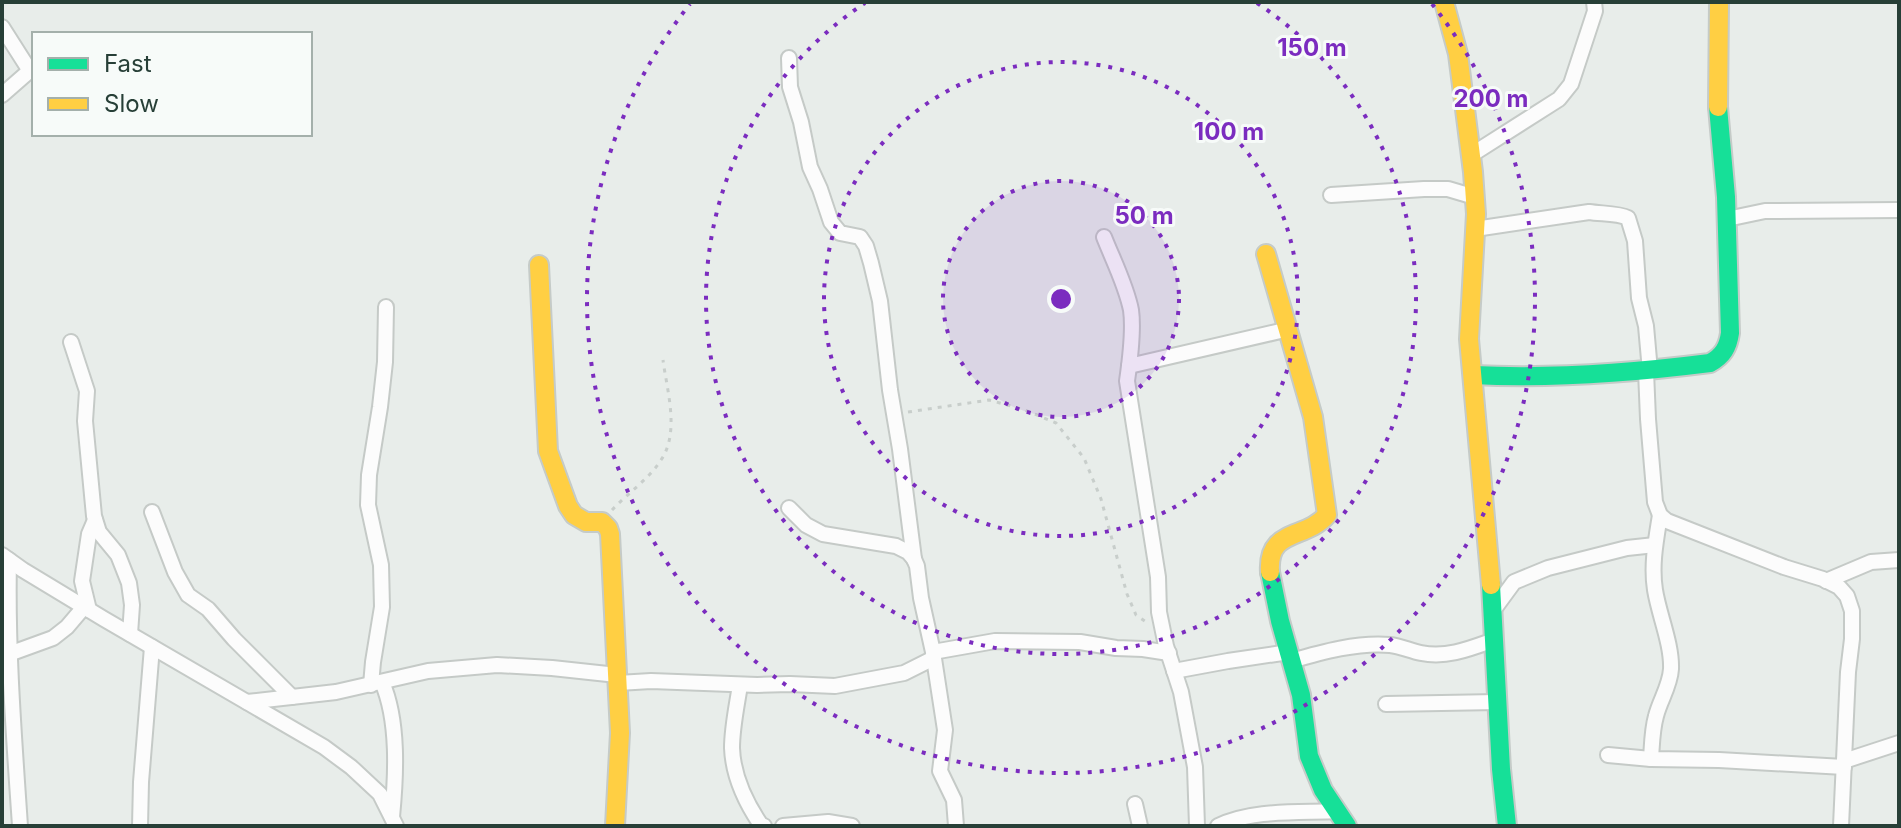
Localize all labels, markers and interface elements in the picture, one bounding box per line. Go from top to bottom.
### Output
legend [32,32,312,136]
text: 150 m [1277,33,1347,62]
text: Fast [104,49,152,78]
text: 200 m [1453,84,1529,113]
text: Slow [104,89,159,118]
text: 100 m [1194,117,1264,146]
text: 50 m [1114,201,1174,230]
centre of rings [1047,285,1075,313]

